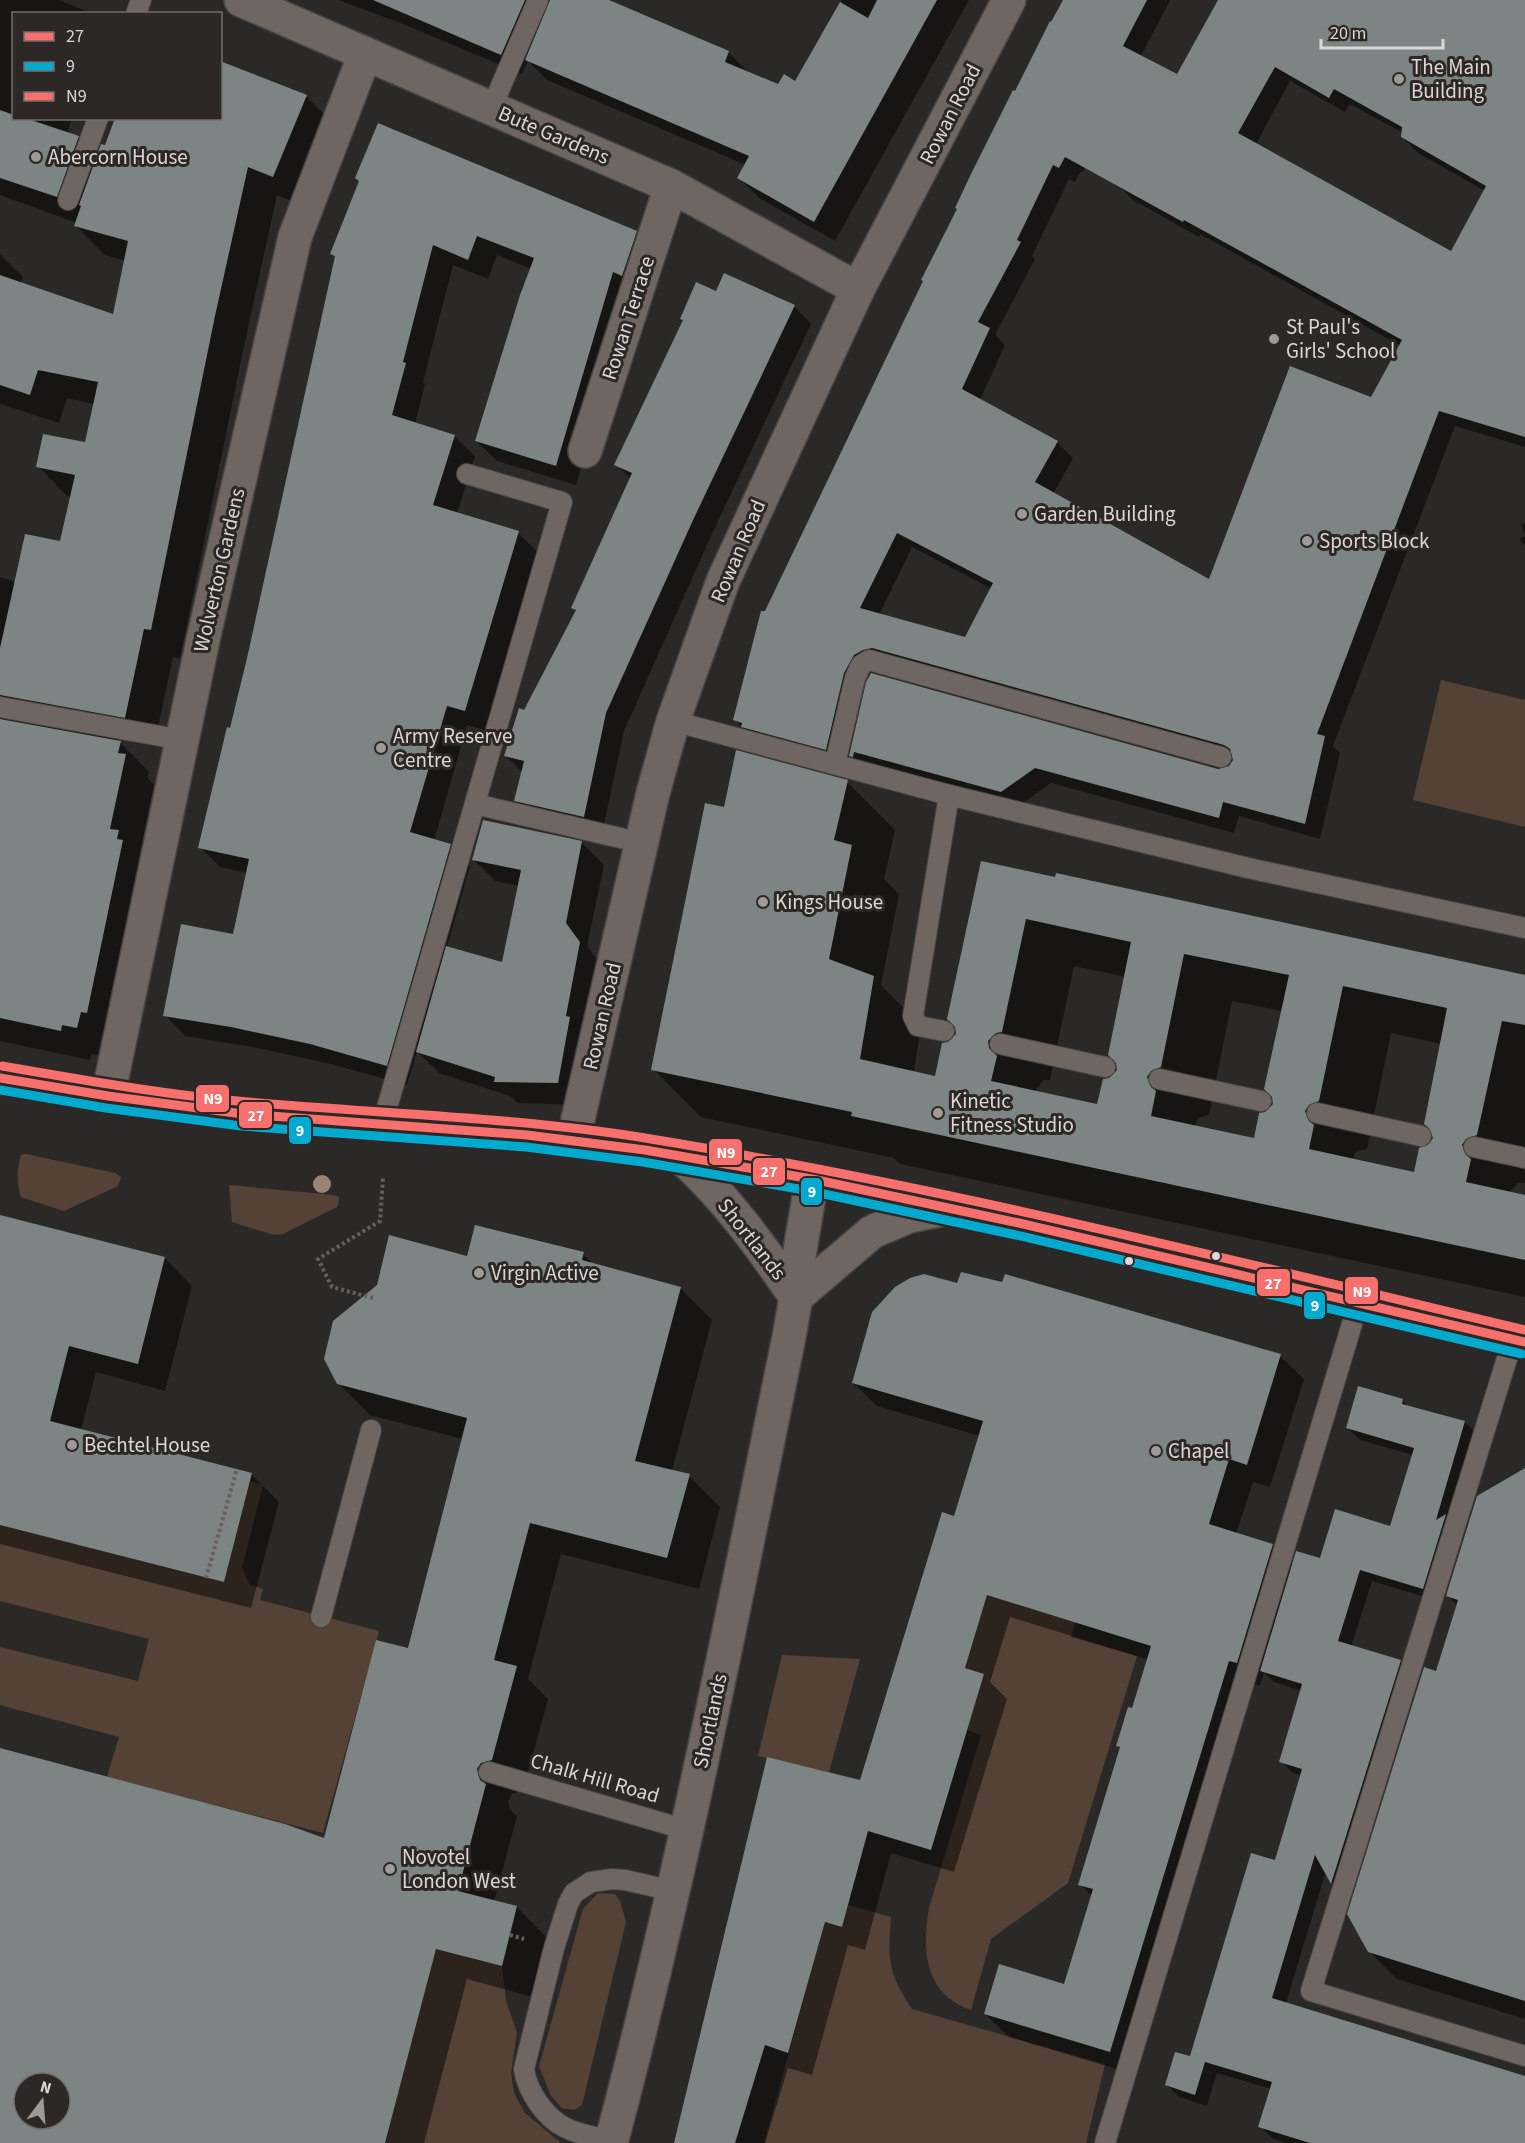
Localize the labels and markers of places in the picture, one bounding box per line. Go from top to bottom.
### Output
place label: The Main Building [1411,52,1491,106]
marker: The Main Building [1392,72,1406,86]
place label: Abercorn House [48,142,188,172]
marker: Abercorn House [29,150,43,164]
place label: St Paul's Girls' School [1286,312,1395,366]
marker: St Paul's Girls' School [1267,332,1281,346]
place label: Garden Building [1034,499,1176,529]
marker: Garden Building [1015,507,1029,521]
place label: Sports Block [1319,526,1430,556]
marker: Sports Block [1300,534,1314,548]
place label: Army Reserve Centre [393,721,512,775]
marker: Army Reserve Centre [374,741,388,755]
place label: Kings House [775,887,883,917]
marker: Kings House [756,895,770,909]
place label: Kinetic Fitness Studio [950,1086,1074,1140]
marker: Kinetic Fitness Studio [931,1106,945,1120]
unlabelled marker [1210,1250,1222,1262]
unlabelled marker [1123,1255,1135,1267]
place label: Virgin Active [491,1258,599,1288]
marker: Virgin Active [472,1266,486,1280]
place label: Bechtel House [84,1430,210,1460]
place label: Chapel [1168,1436,1229,1466]
marker: Bechtel House [65,1438,79,1452]
marker: Chapel [1149,1444,1163,1458]
place label: Novotel London West [402,1842,516,1896]
marker: Novotel London West [383,1862,397,1876]

